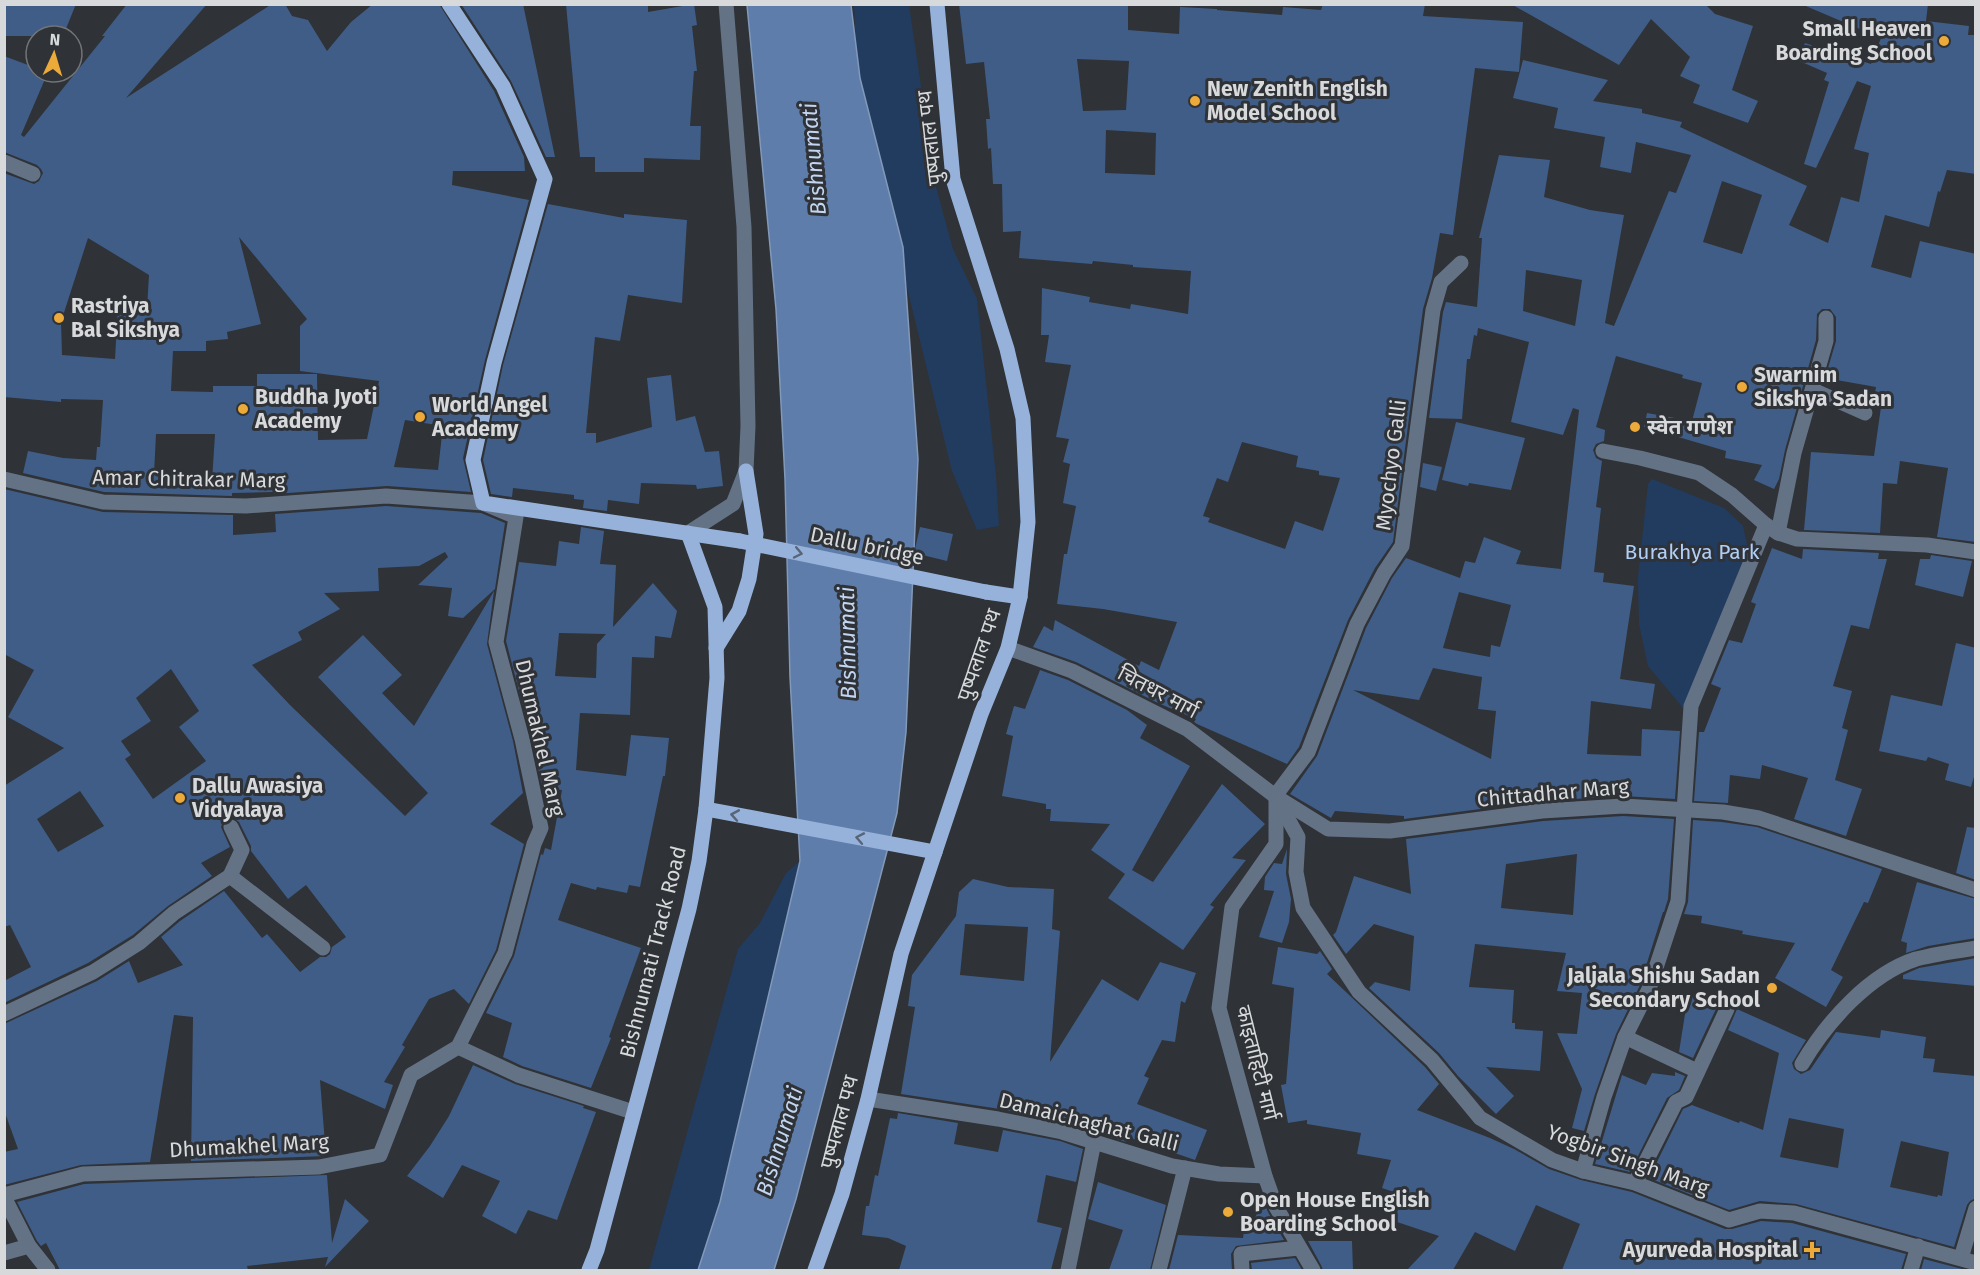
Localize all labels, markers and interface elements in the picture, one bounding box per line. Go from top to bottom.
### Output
place label: Small Heaven Boarding School [1776,16,1933,66]
north arrow [24,24,84,84]
text: N [49,30,61,49]
marker: Small Heaven Boarding School [1937,34,1951,48]
place label: New Zenith English Model School [1207,76,1388,126]
street label: पुष्पलाल पथ [911,88,949,187]
marker: New Zenith English Model School [1188,94,1202,108]
water label: Bishnumati [795,102,832,216]
place label: Rastriya Bal Sikshya [71,293,180,343]
marker: Rastriya Bal Sikshya [52,311,66,325]
place label: Swarnim Sikshya Sadan [1754,362,1892,412]
marker: Swarnim Sikshya Sadan [1735,380,1749,394]
place label: Buddha Jyoti Academy [254,384,377,434]
place label: World Angel Academy [431,392,548,442]
street label: Myochyo Galli [1370,398,1412,532]
marker: Buddha Jyoti Academy [236,402,250,416]
marker: World Angel Academy [413,410,427,424]
place label: स्वेत गणेश [1647,414,1733,440]
marker: स्वेत गणेश [1628,420,1642,434]
street label: Amar Chitrakar Marg [92,464,286,494]
street label: Dallu bridge [808,521,926,571]
park label: Burakhya Park [1624,539,1760,565]
one-way arrow [792,546,802,559]
water label: Bishnumati [833,586,862,700]
street label: पुष्पलाल पथ [951,605,1007,704]
street label: Dhumakhel Marg [509,657,571,819]
street label: चितधर मार्ग [1113,660,1204,725]
place label: Dallu Awasiya Vidyalaya [191,773,323,823]
street label: Chittadhar Marg [1476,773,1630,813]
marker: Dallu Awasiya Vidyalaya [173,791,187,805]
one-way arrow [730,809,740,822]
one-way arrow [855,832,865,845]
street label: Bishnumati Track Road [614,843,692,1061]
place label: Jaljala Shishu Sadan Secondary School [1566,963,1761,1013]
marker: Jaljala Shishu Sadan Secondary School [1765,981,1779,995]
street label: काइताहिटी मार्ग [1230,1003,1284,1124]
street label: पुष्पलाल पथ [814,1072,864,1171]
water label: Bishnumati [750,1083,809,1199]
street label: Damaichaghat Galli [997,1087,1181,1157]
street label: Yogbir Singh Marg [1543,1119,1713,1201]
street label: Dhumakhel Marg [168,1129,330,1163]
place label: Open House English Boarding School [1240,1187,1430,1237]
marker: Open House English Boarding School [1221,1205,1235,1219]
place label: Ayurveda Hospital [1622,1237,1799,1263]
marker: Ayurveda Hospital [1803,1241,1821,1259]

